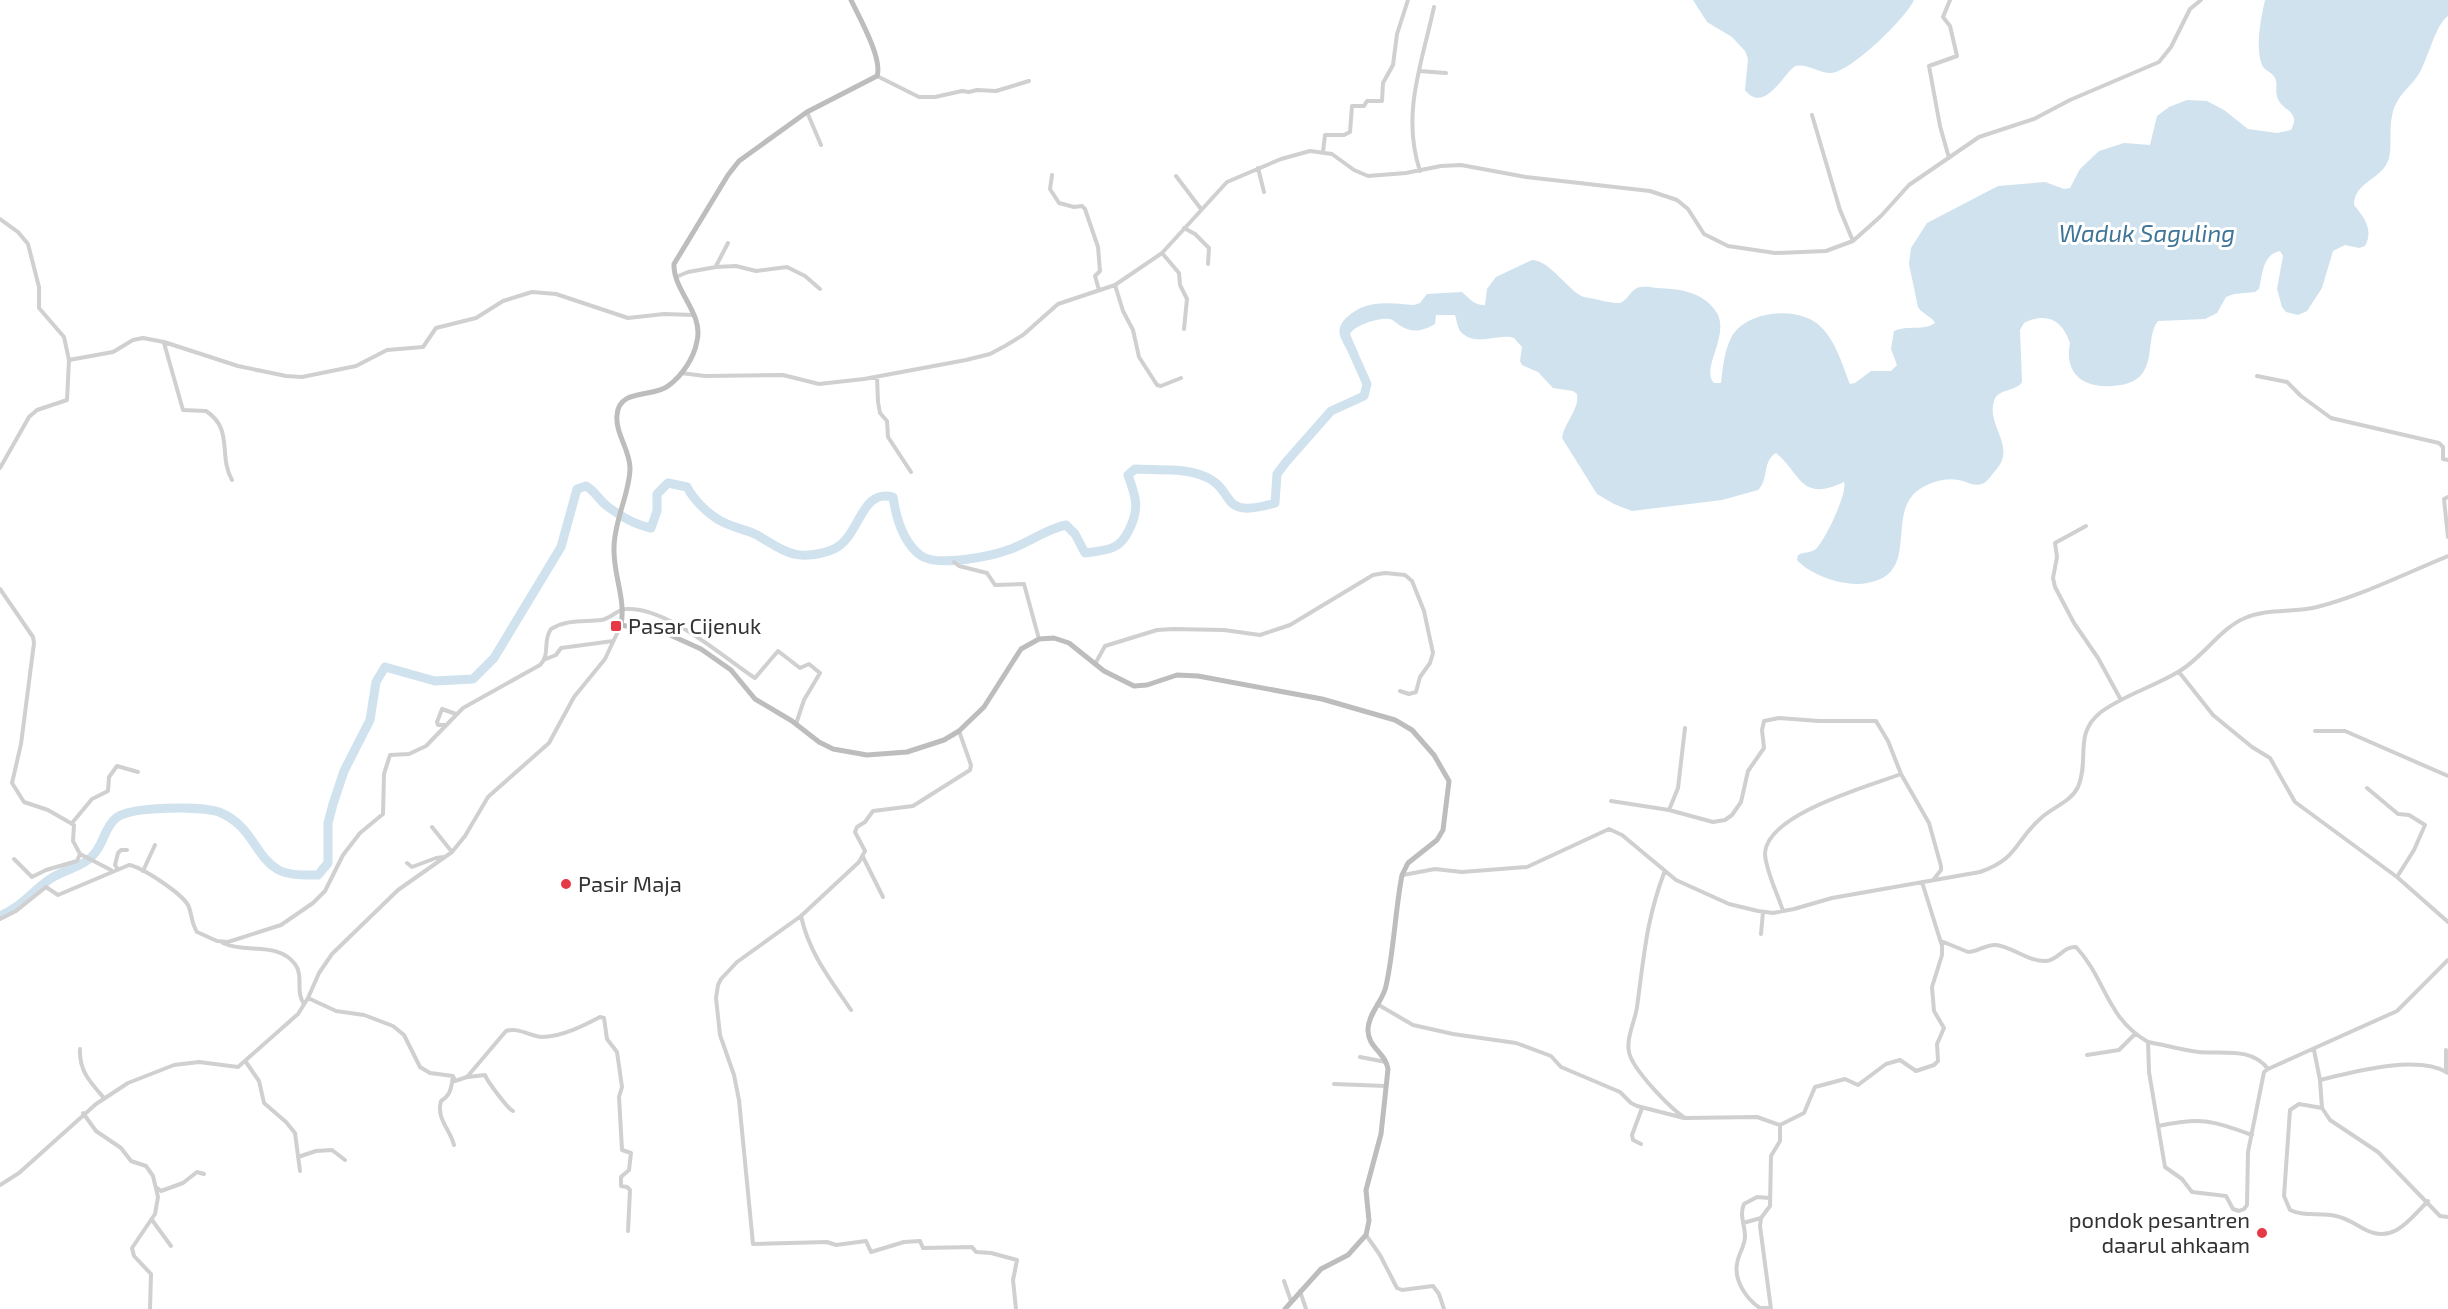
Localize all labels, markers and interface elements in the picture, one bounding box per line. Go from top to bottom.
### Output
water label: Waduk Saguling [2059,218,2235,247]
place label: Pasar Cijenuk [628,612,761,639]
marker: Pasar Cijenuk [609,619,623,633]
place label: Pasir Maja [578,870,682,897]
marker: Pasir Maja [559,877,573,891]
place label: pondok pesantren daarul ahkaam [2069,1206,2250,1257]
marker: pondok pesantren daarul ahkaam [2255,1226,2269,1240]

